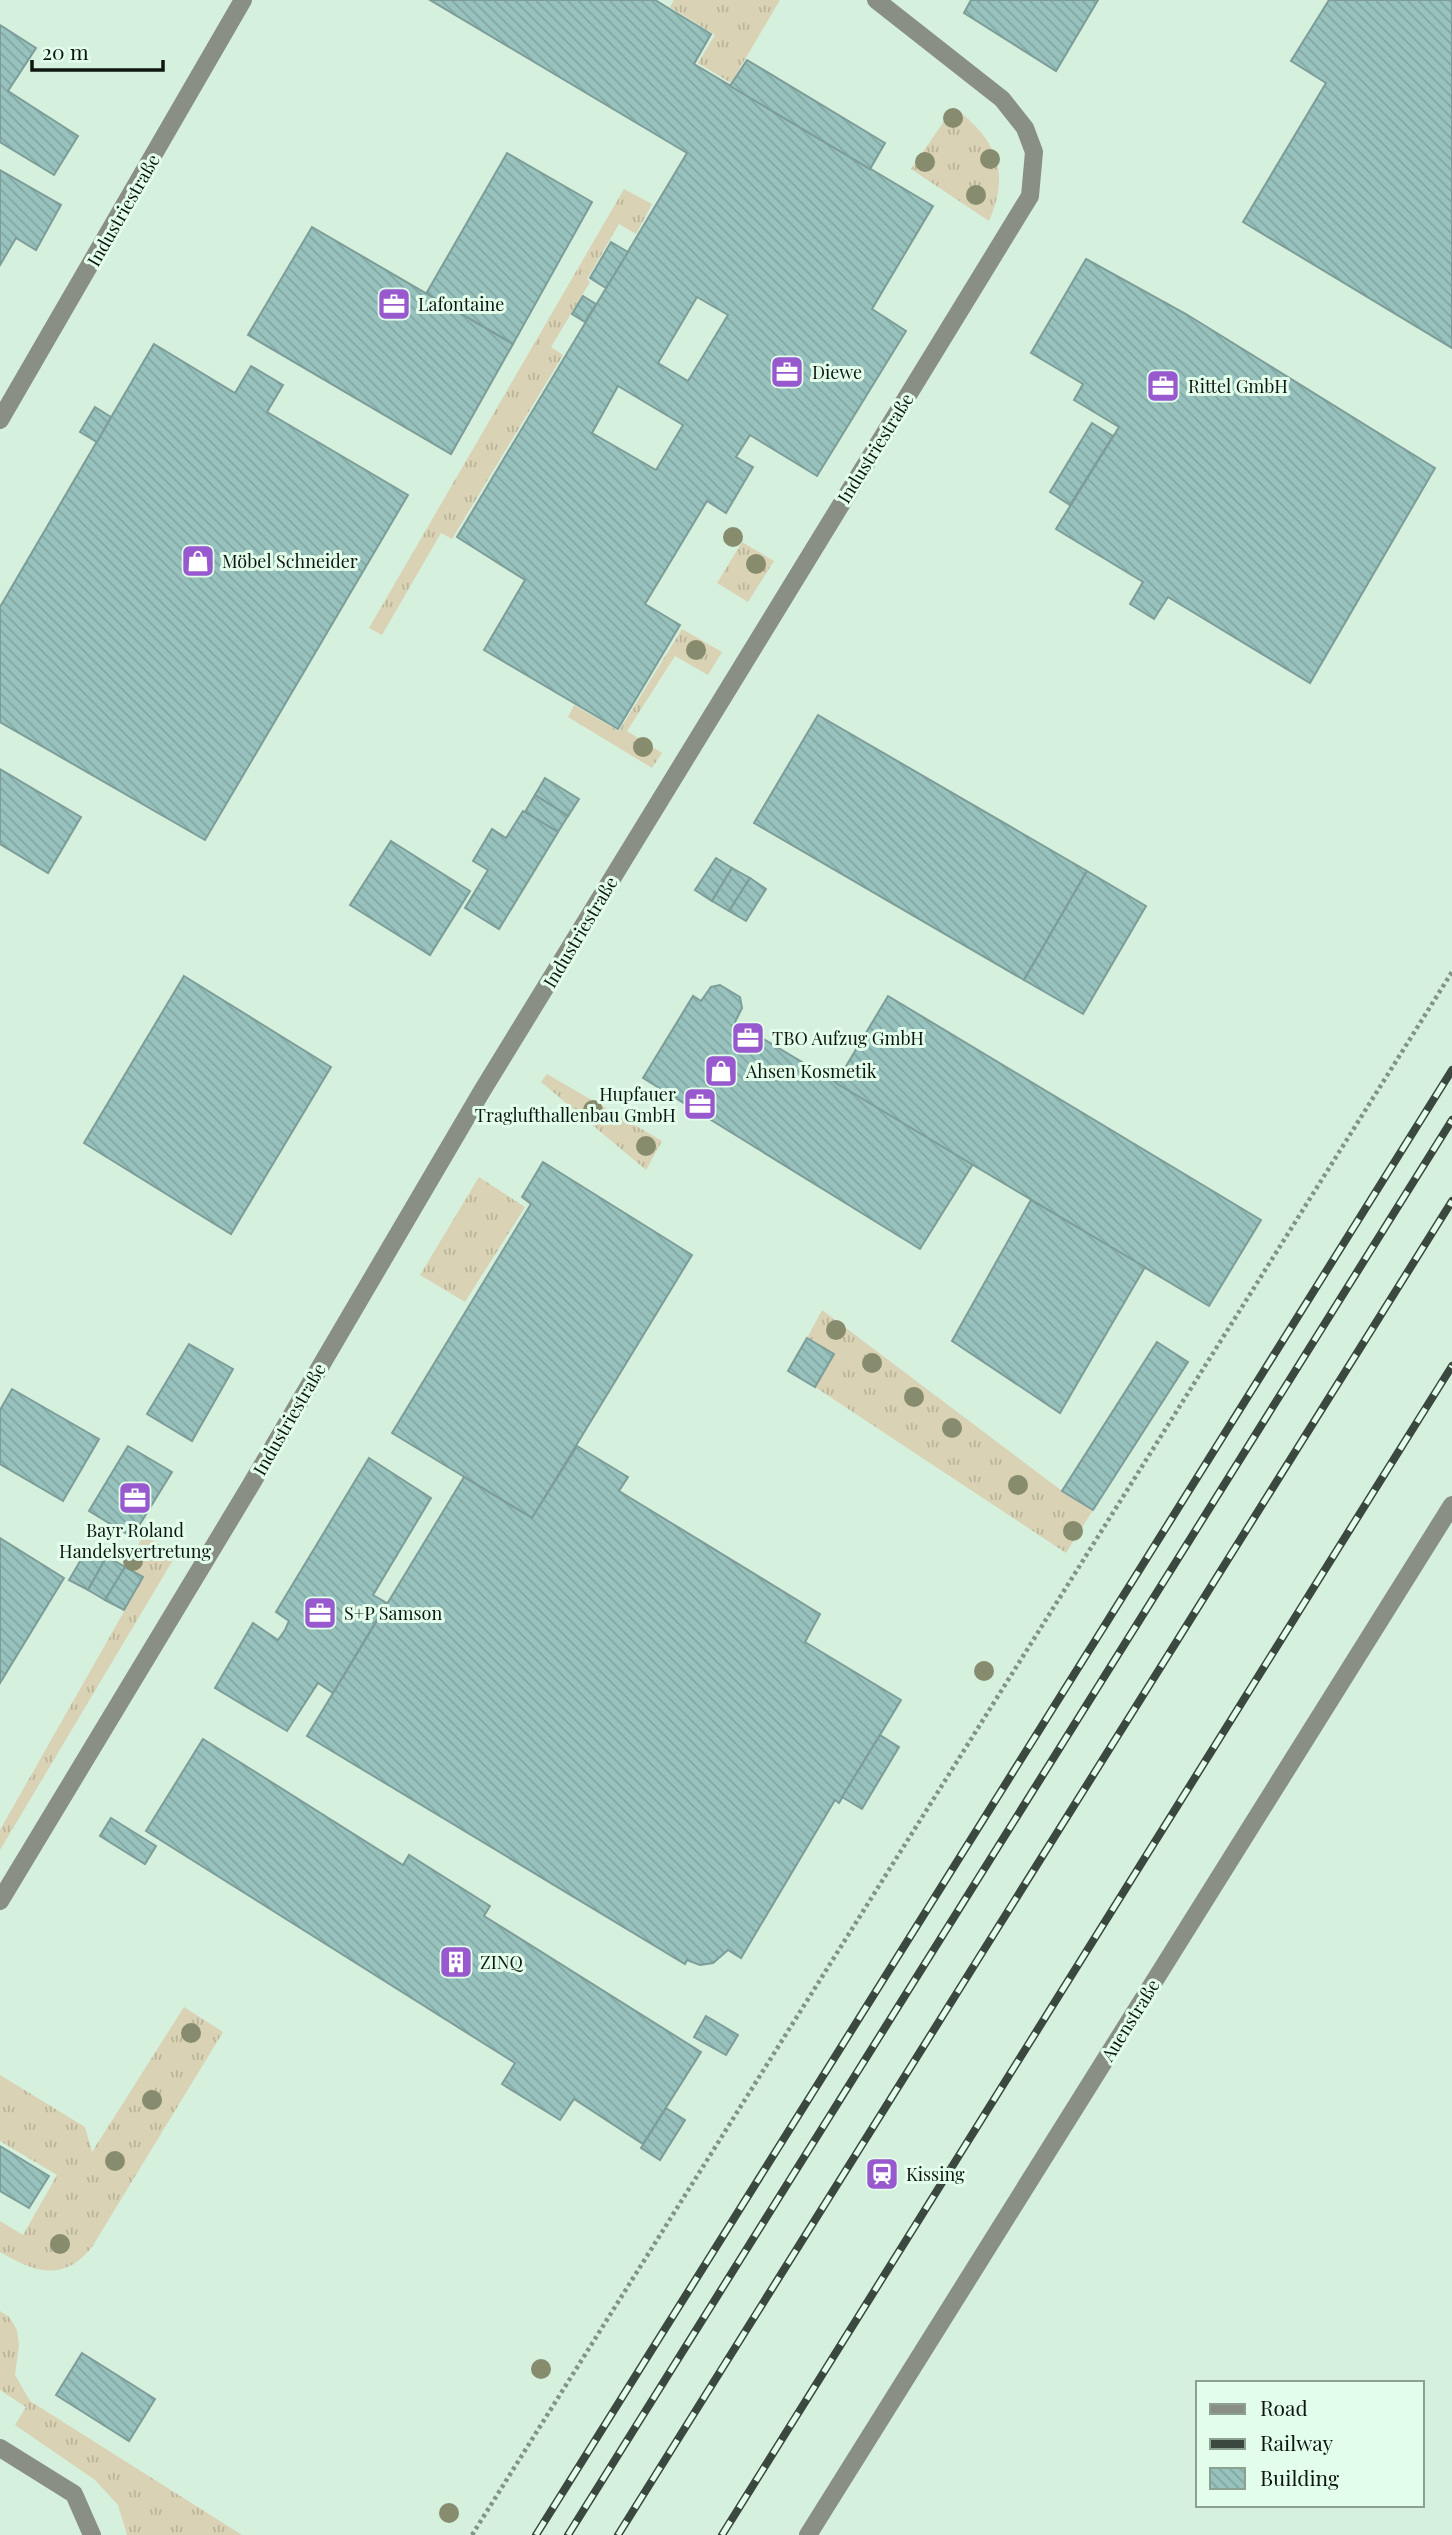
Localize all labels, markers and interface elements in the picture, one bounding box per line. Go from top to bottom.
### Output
scale bar [32,28,163,72]
text: 20 m [42,37,89,65]
street label: Industriestraße [81,150,165,270]
office icon: Lafontaine [375,285,413,323]
place label: Lafontaine [418,292,504,316]
office icon: Diewe [768,353,806,391]
place label: Diewe [812,360,862,384]
office icon: Rittel GmbH [1144,367,1182,405]
place label: Rittel GmbH [1188,374,1288,398]
street label: Industriestraße [832,388,918,508]
shop icon: Möbel Schneider [179,542,217,580]
place label: Möbel Schneider [222,549,358,573]
street label: Industriestraße [537,872,623,992]
office icon: TBO Aufzug GmbH [729,1019,767,1057]
place label: TBO Aufzug GmbH [772,1026,924,1050]
shop icon: Ahsen Kosmetik [702,1052,740,1090]
place label: Ahsen Kosmetik [745,1059,877,1083]
place label: Hupfauer Traglufthallenbau GmbH [475,1082,676,1127]
office icon: Hupfauer Traglufthallenbau GmbH [681,1085,719,1123]
street label: Industriestraße [247,1359,331,1479]
office icon: Bayr Roland Handelsvertretung [116,1479,154,1517]
place label: Bayr Roland Handelsvertretung [59,1518,211,1563]
office icon: S+P Samson [301,1594,339,1632]
place label: S+P Samson [344,1601,442,1625]
building icon: ZINQ [437,1943,475,1981]
place label: ZINQ [480,1950,523,1974]
street label: Auenstraße [1095,1975,1165,2066]
station icon: Kissing [863,2155,901,2193]
place label: Kissing [906,2162,965,2186]
legend [1196,2381,1424,2507]
text: Road [1260,2393,1308,2421]
text: Railway [1260,2428,1334,2456]
text: Building [1260,2463,1339,2491]

